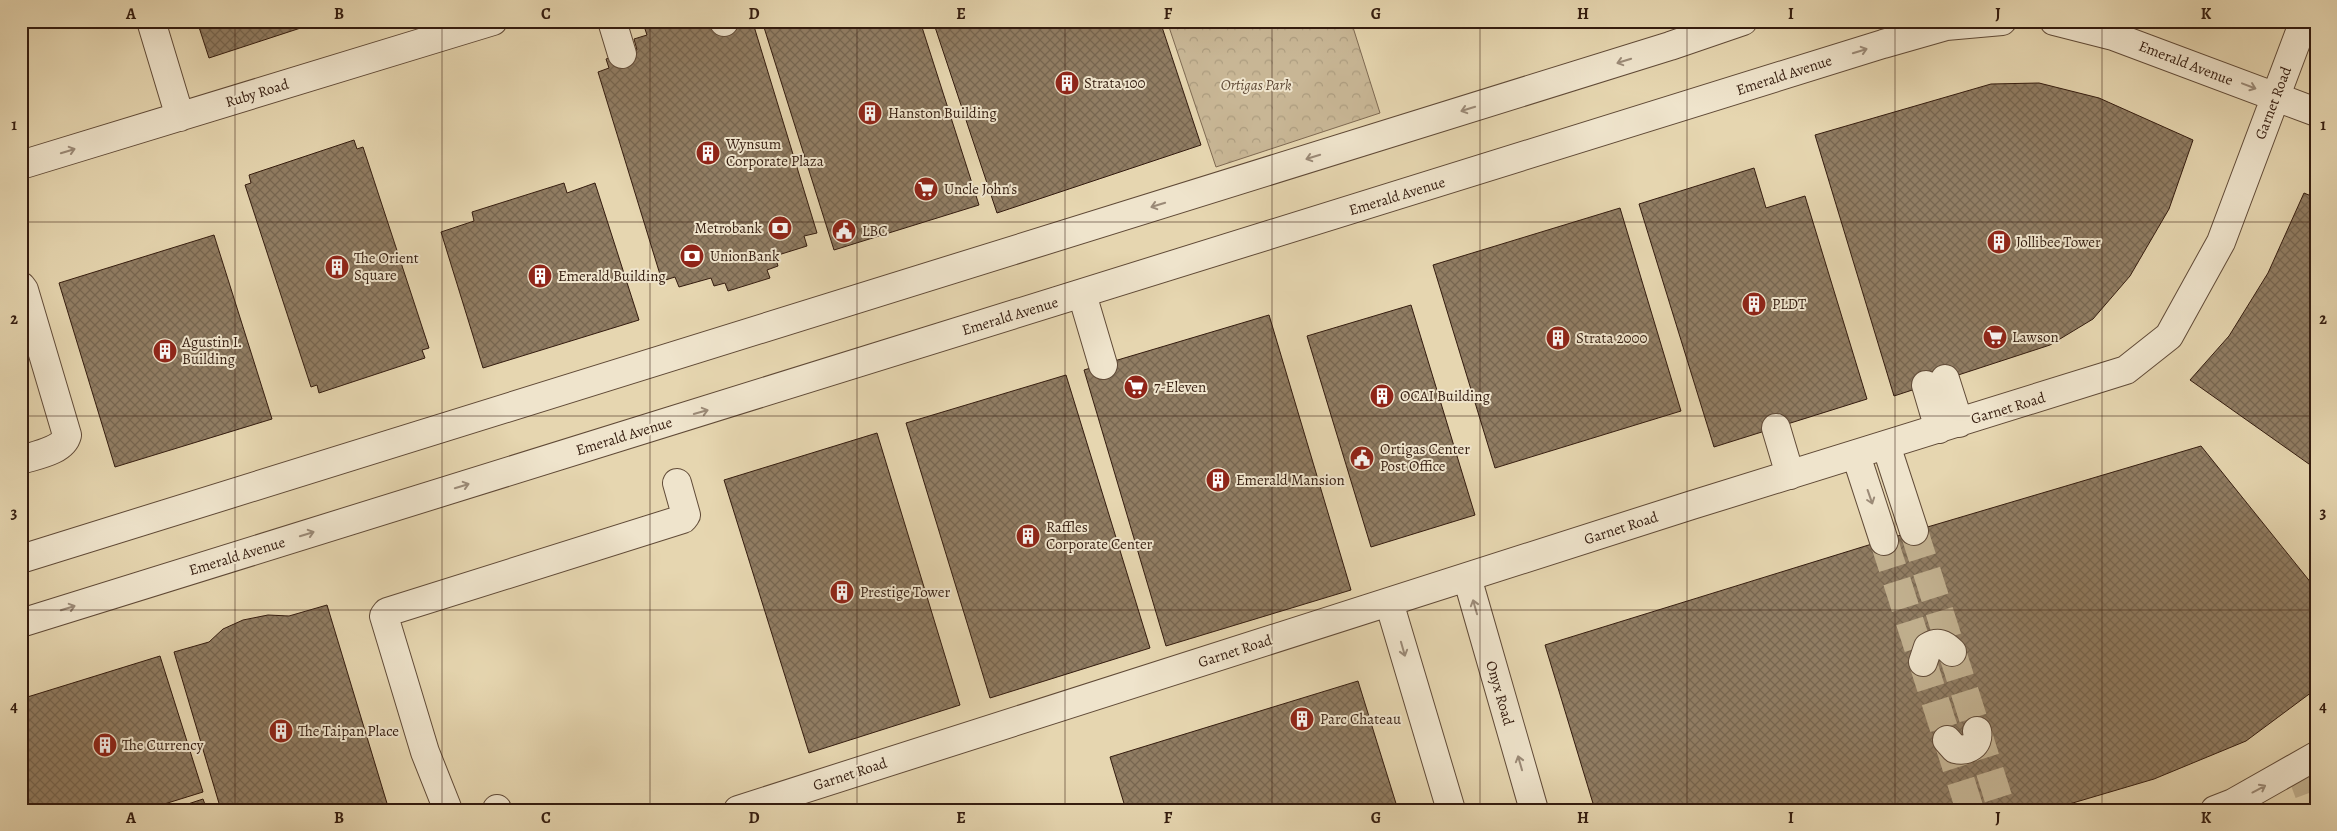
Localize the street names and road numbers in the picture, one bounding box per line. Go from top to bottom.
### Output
street label: Emerald Avenue [2136,36,2236,90]
street label: Emerald Avenue [1734,50,1835,100]
street label: Garnet Road [2250,63,2296,142]
street label: Ruby Road [223,74,292,112]
street label: Emerald Avenue [1346,172,1448,220]
street label: Emerald Avenue [959,292,1061,340]
street label: Garnet Road [1968,387,2048,429]
street label: Emerald Avenue [573,412,675,460]
street label: Garnet Road [1581,506,1661,549]
street label: Emerald Avenue [186,532,288,580]
street label: Garnet Road [1195,629,1275,672]
street label: Onyx Road [1481,658,1519,729]
street label: Garnet Road [810,752,890,795]

